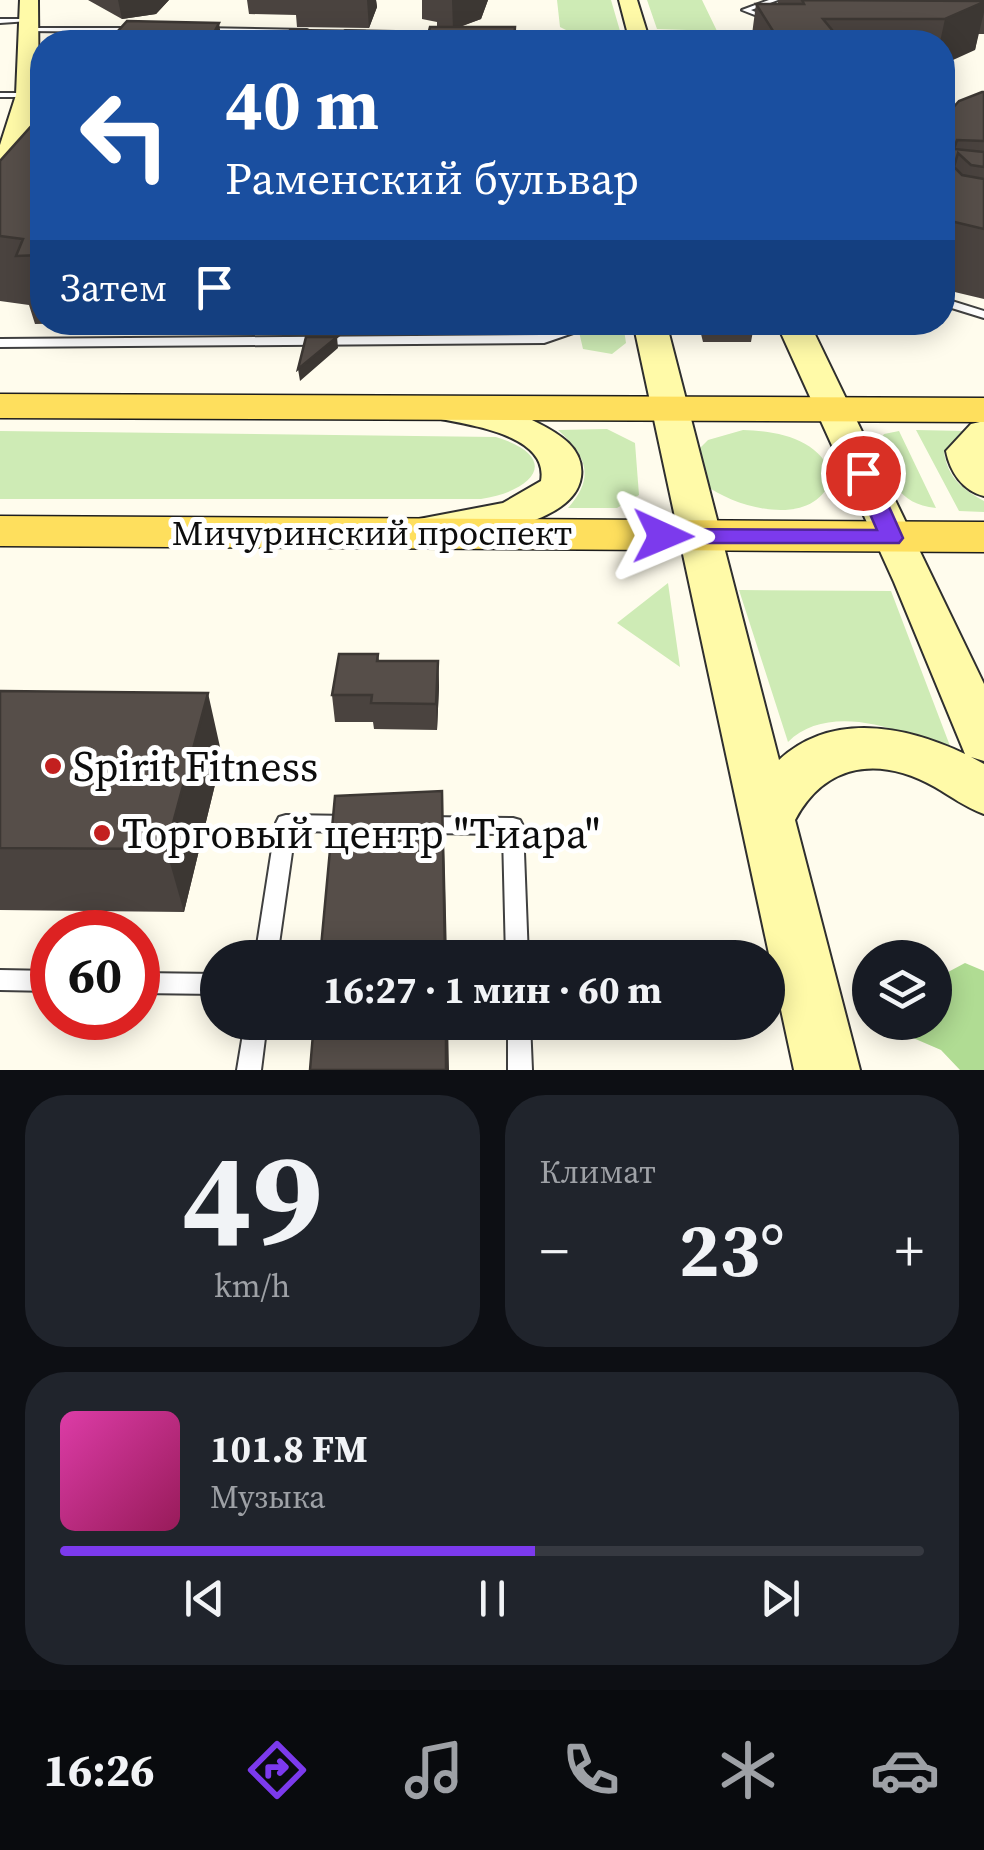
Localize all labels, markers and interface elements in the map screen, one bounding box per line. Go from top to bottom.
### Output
text: 40 m [225,56,379,152]
icon: left [60,70,190,200]
text: Раменский бульвар [225,147,639,209]
icon: arrive [187,260,242,315]
text: Затем [60,262,167,314]
pin [821,431,906,516]
icon: arrive [836,446,891,501]
position arrow [611,484,715,588]
street label: Мичуринский проспект [172,509,572,557]
place label: Spirit Fitness [73,737,318,795]
marker: Spirit Fitness [42,755,64,777]
place label: Торговый центр "Тиара" [122,804,600,862]
marker: Торговый центр "Тиара" [91,822,113,844]
speed limit sign: 60 [30,910,160,1040]
map controls [852,940,952,1040]
button: layers [852,940,952,1040]
text: 16:27 · 1 мин · 60 m [323,964,662,1016]
text: 49 [182,1109,323,1288]
text: Климат [540,1150,656,1194]
text: 23° [679,1198,785,1301]
text: − [540,1213,569,1288]
text: + [895,1213,924,1288]
text: km/h [214,1264,290,1308]
text: 101.8 FM [210,1423,368,1475]
text: Музыка [210,1475,326,1519]
icon: previous [177,1571,232,1626]
icon: pause [465,1571,520,1626]
icon: next [753,1571,808,1626]
icon: directions [242,1735,312,1805]
icon: music [399,1735,469,1805]
icon: phone [556,1735,626,1805]
icon: climate [713,1735,783,1805]
icon: car [870,1735,940,1805]
text: 16:26 [44,1739,155,1801]

